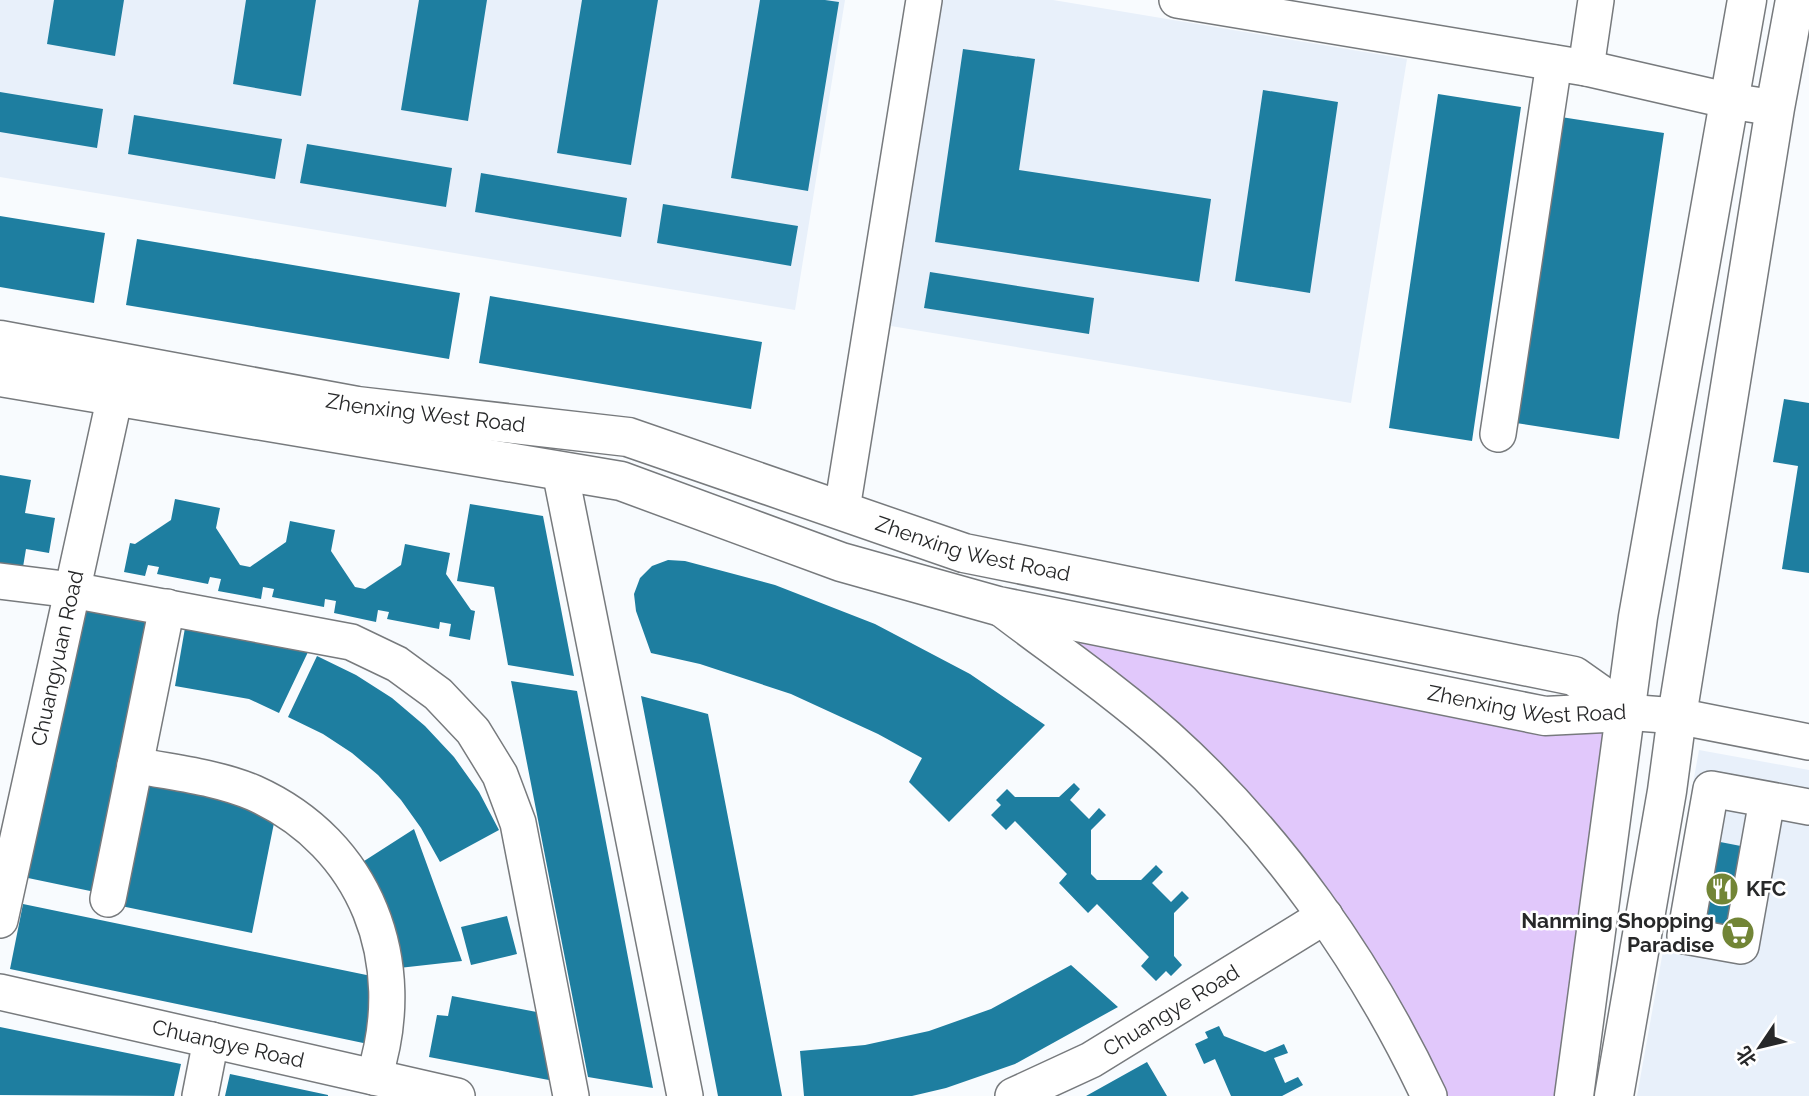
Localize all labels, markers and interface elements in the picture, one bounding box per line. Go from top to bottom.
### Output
street label: Zhenxing West Road [324,387,527,437]
street label: Zhenxing West Road [872,510,1073,586]
street label: Chuangyuan Road [26,568,88,748]
street label: Zhenxing West Road [1425,680,1627,728]
restaurant icon: KFC [1703,870,1741,908]
place label: KFC [1746,876,1786,901]
place label: Nanming Shopping Paradise [1521,908,1714,957]
supermarket icon: Nanming Shopping Paradise [1719,914,1757,952]
street label: Chuangye Road [1098,959,1243,1061]
north arrow [1725,1012,1795,1082]
street label: Chuangye Road [150,1014,307,1073]
text: 北 [1732,1043,1761,1071]

